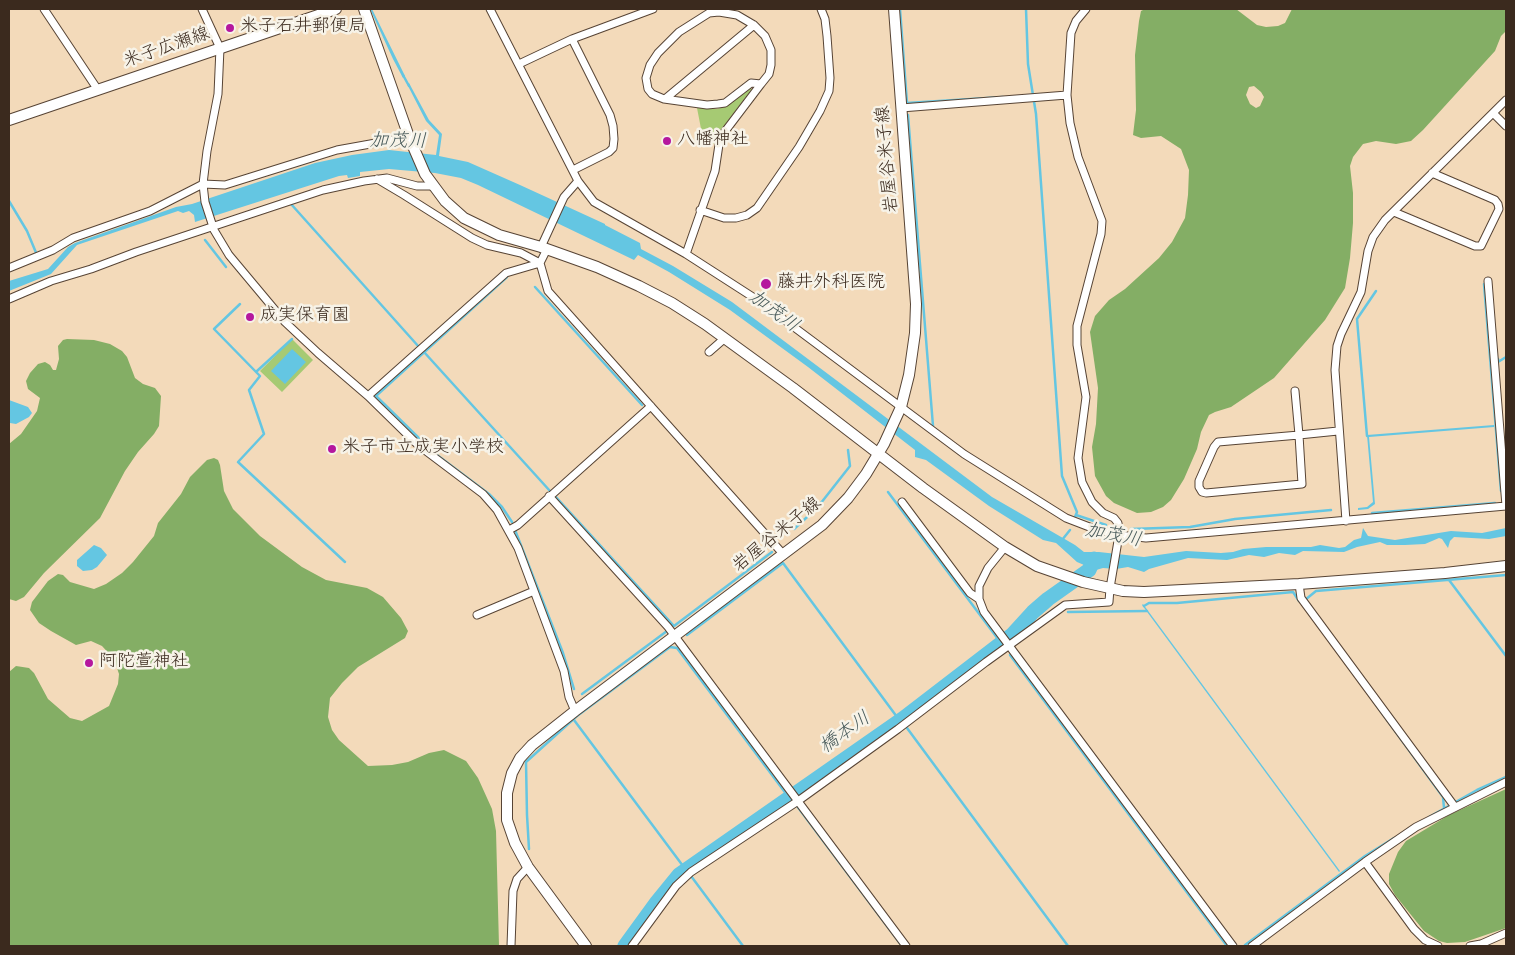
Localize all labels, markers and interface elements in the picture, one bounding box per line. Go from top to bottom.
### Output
place label: 米子石井郵便局 [240,17,366,39]
marker: 米子石井郵便局 [224,22,236,34]
street label: 米子広瀬線 [121,24,213,74]
street label: 岩屋谷米子線 [874,104,904,214]
place label: 八幡神社 [677,130,749,152]
water label: 加茂川 [369,131,427,155]
marker: 八幡神社 [661,135,673,147]
place label: 藤井外科医院 [777,273,885,295]
marker: 藤井外科医院 [759,277,773,291]
water label: 加茂川 [743,287,803,339]
place label: 成実保育園 [260,306,350,328]
marker: 成実保育園 [244,311,256,323]
place label: 米子市立成実小学校 [342,438,504,460]
marker: 米子市立成実小学校 [326,443,338,455]
street label: 岩屋谷米子線 [729,494,827,578]
water label: 加茂川 [1083,520,1143,554]
place label: 阿陀萱神社 [99,652,189,674]
marker: 阿陀萱神社 [83,657,95,669]
water label: 橋本川 [816,708,876,760]

